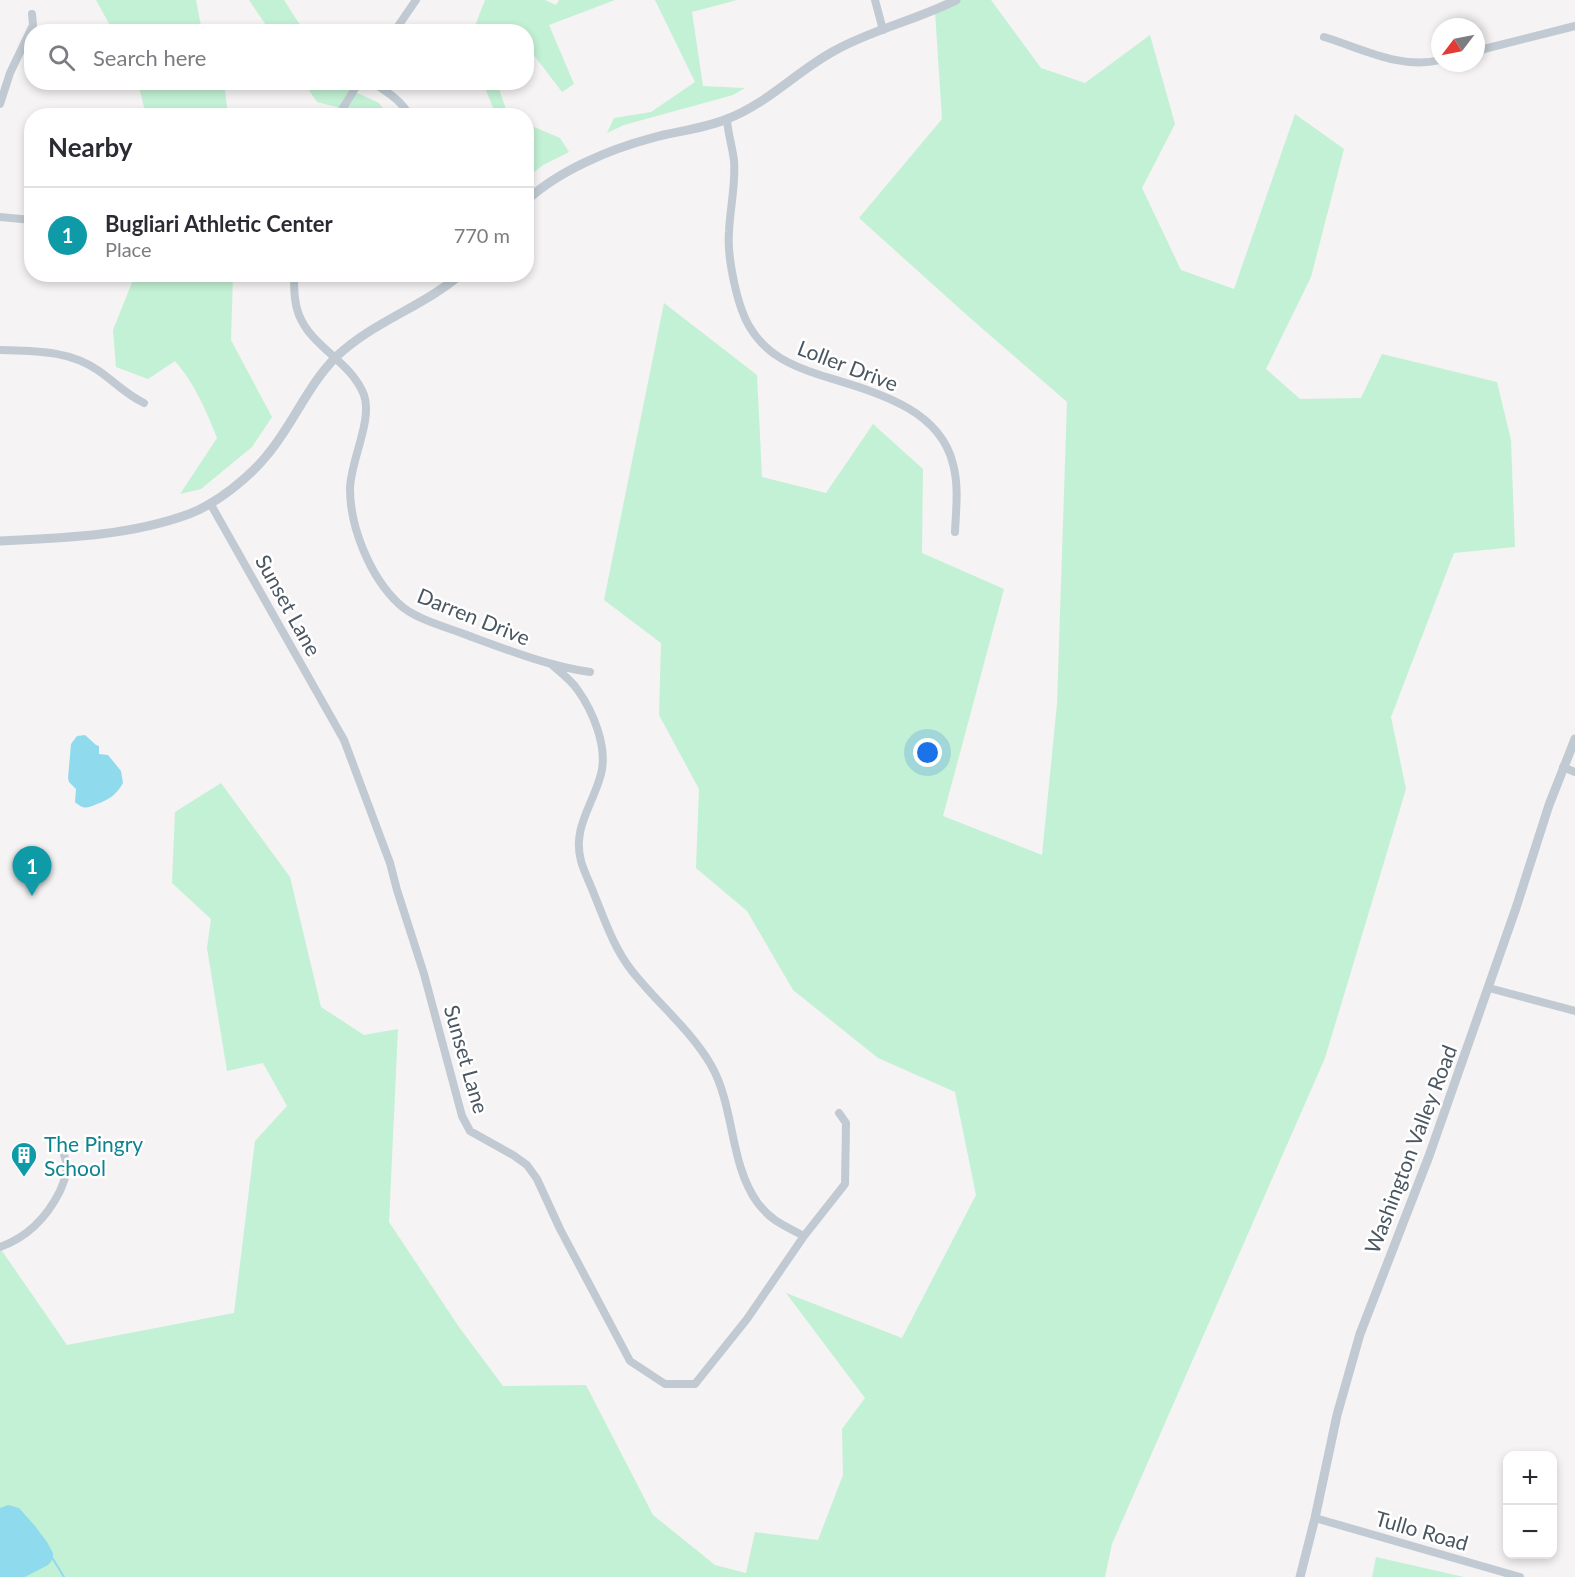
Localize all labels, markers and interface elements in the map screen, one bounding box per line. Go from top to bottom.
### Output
north arrow [1431,18,1485,72]
search box [24,24,534,90]
icon: search [45,41,78,74]
text: Search here [93,44,206,71]
text: Nearby [48,131,133,163]
text: Bugliari Athletic Center [105,210,333,237]
text: 1 [62,223,73,247]
text: 770 m [454,223,510,247]
text: Place [105,237,152,261]
street label: Loller Drive [794,334,902,396]
street label: Sunset Lane [251,550,327,660]
street label: Darren Drive [414,582,534,650]
your location [913,738,942,767]
pin: 1 [12,846,51,896]
street label: Sunset Lane [440,1002,494,1116]
street label: Washington Valley Road [1359,1041,1461,1257]
place label: The Pingry School [44,1131,143,1180]
building icon: The Pingry School [9,1140,39,1178]
map controls [1503,1451,1557,1559]
button: + [1503,1451,1557,1505]
street label: Tullo Road [1373,1505,1471,1555]
button: − [1503,1505,1557,1559]

